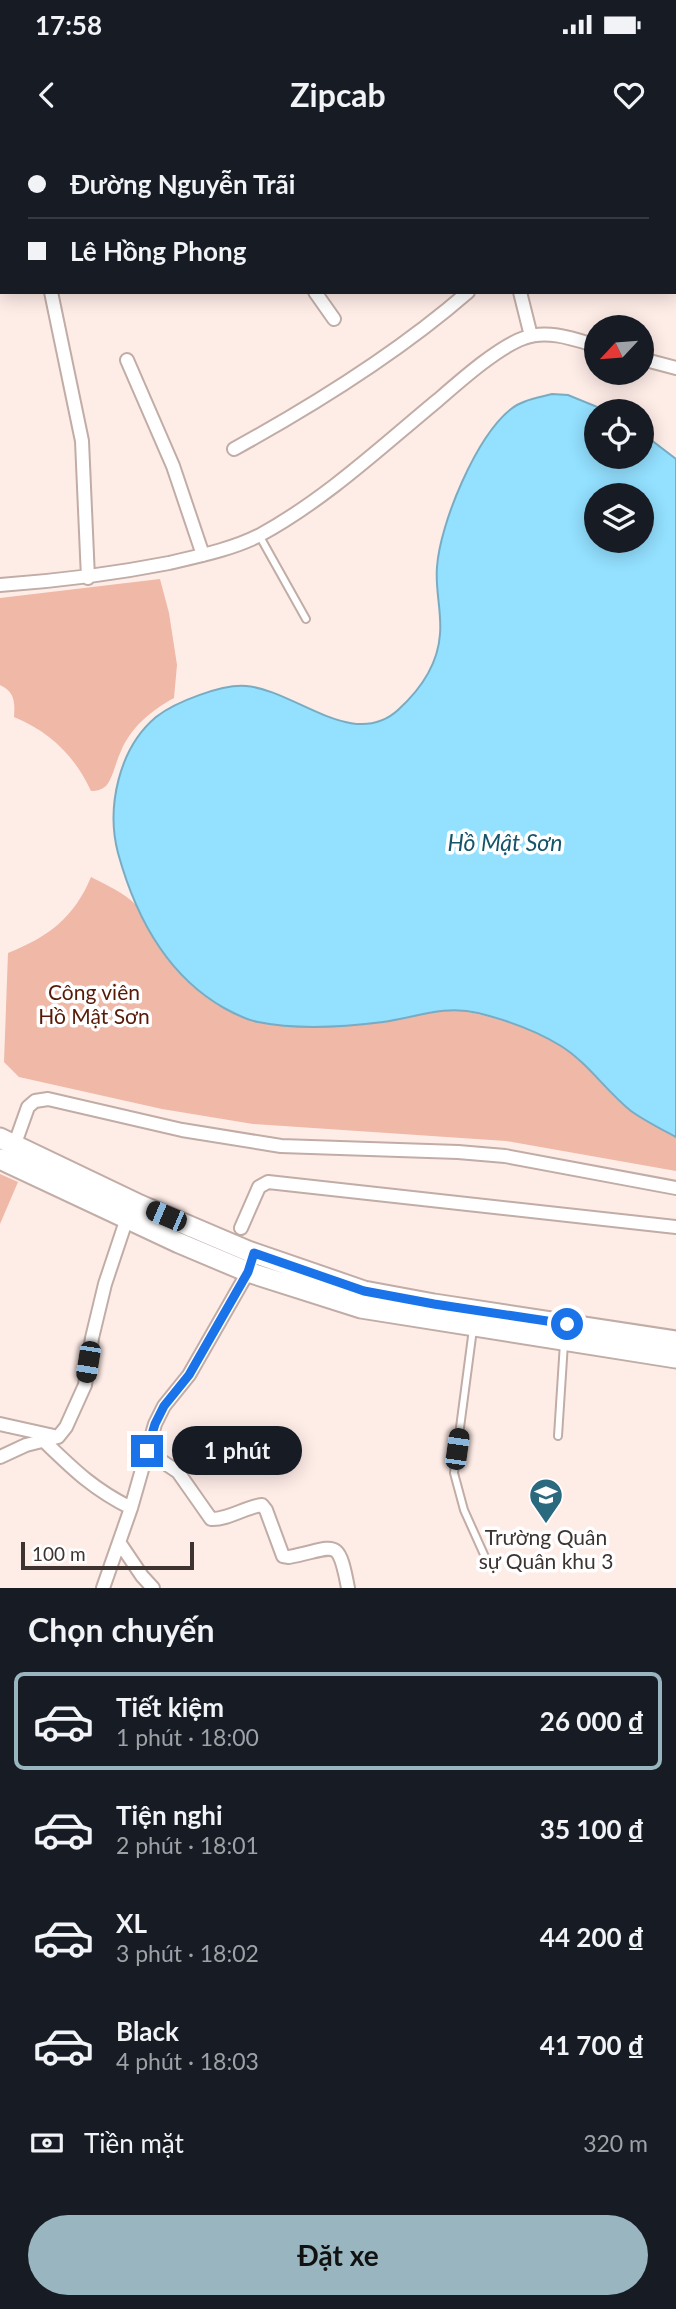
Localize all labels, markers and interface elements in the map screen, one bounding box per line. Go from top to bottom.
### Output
text: 17:58 [35,9,102,41]
text: Zipcab [290,75,386,114]
icon: back [28,76,66,114]
icon: heart [610,76,648,114]
text: Đường Nguyễn Trãi [70,168,295,200]
text: Lê Hồng Phong [70,235,246,267]
north arrow [584,315,654,385]
map controls [584,315,654,553]
button: locate [584,399,654,469]
button: layers [584,483,654,553]
water label: Hồ Mật Sơn [448,828,562,856]
park label: Công viên Hồ Mật Sơn [38,979,150,1028]
car [143,1198,190,1234]
route start [551,1308,583,1340]
car [75,1340,102,1384]
callout: 1 phút [172,1426,301,1476]
car [444,1427,471,1471]
route end [131,1435,163,1467]
text: 1 phút [204,1436,270,1464]
school or university icon: Trường Quân sự Quân khu 3 [527,1476,565,1525]
place label: Trường Quân sự Quân khu 3 [479,1524,613,1573]
scale bar [21,1539,194,1571]
text: 100 m [32,1542,86,1565]
text: Chọn chuyến [28,1610,214,1649]
icon: car [32,1690,95,1753]
text: Tiết kiệm [116,1691,224,1723]
text: 26 000 ₫ [540,1705,644,1737]
text: 1 phút · 18:00 [116,1723,259,1751]
icon: car [32,1798,95,1861]
text: Tiện nghi [116,1799,223,1831]
text: 35 100 ₫ [540,1813,644,1845]
text: 2 phút · 18:01 [116,1831,259,1859]
icon: car [32,1906,95,1969]
text: XL [116,1907,147,1939]
text: 44 200 ₫ [540,1921,644,1953]
text: 3 phút · 18:02 [116,1939,259,1967]
icon: car [32,2014,95,2077]
text: Black [116,2015,179,2047]
text: 41 700 ₫ [540,2029,644,2061]
text: 4 phút · 18:03 [116,2047,259,2075]
icon: cash [28,2124,66,2162]
text: Tiền mặt [84,2127,184,2159]
text: 320 m [583,2129,648,2157]
button: Đặt xe [28,2215,648,2295]

